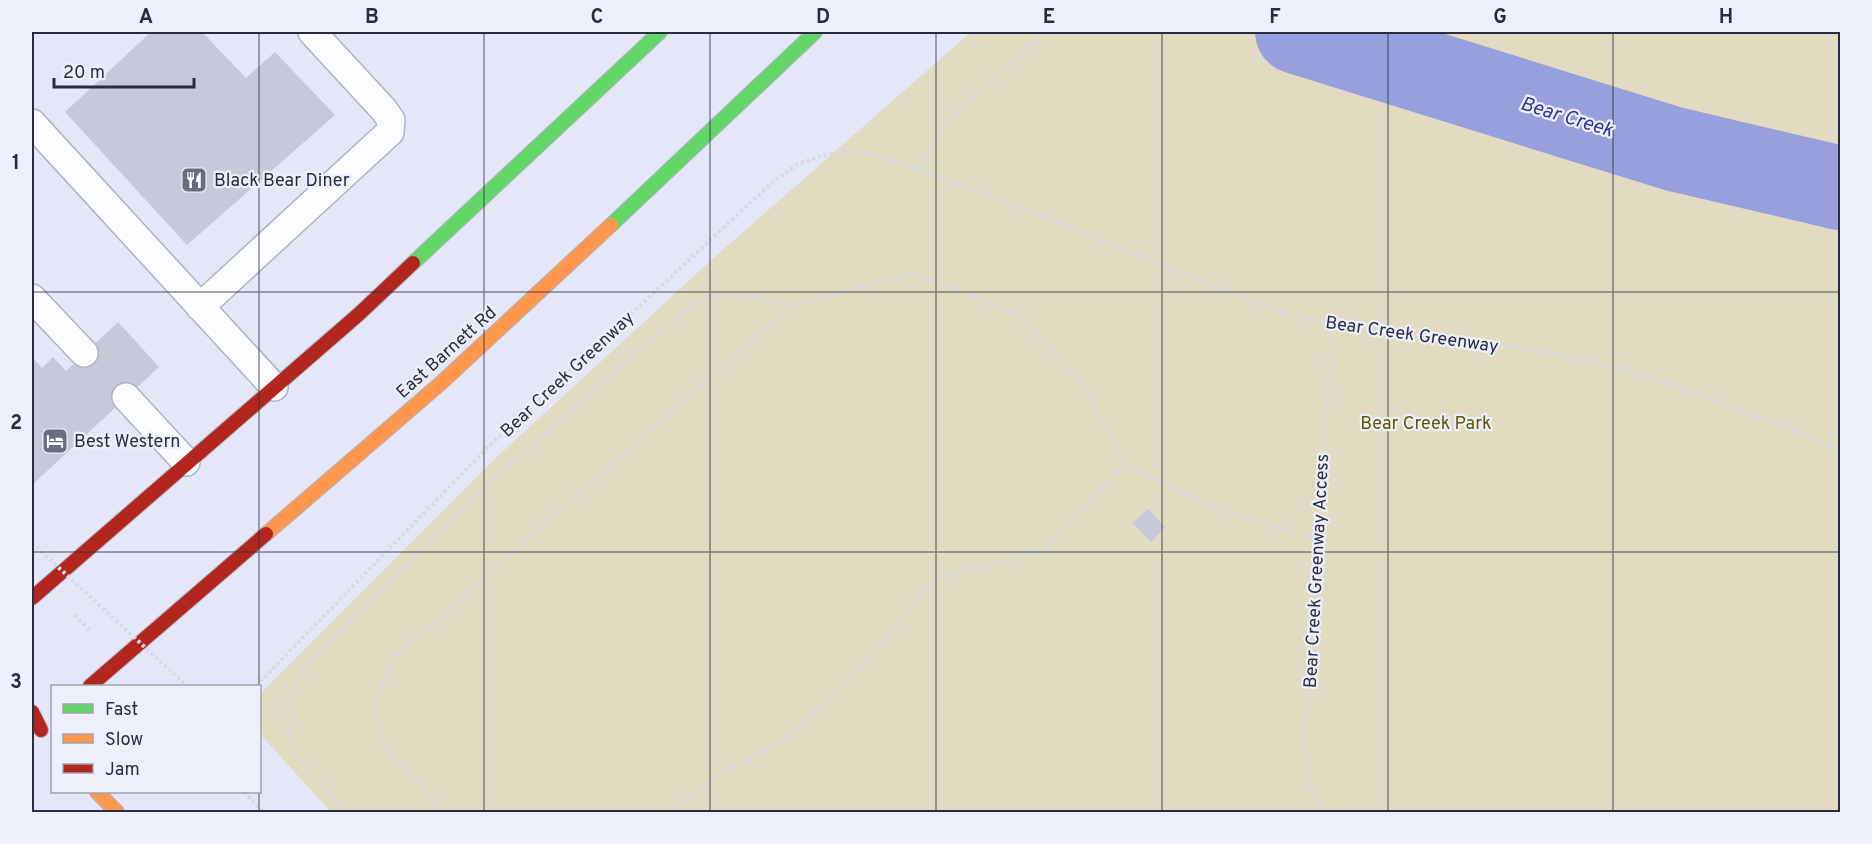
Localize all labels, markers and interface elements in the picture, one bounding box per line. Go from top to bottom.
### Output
text: A [139,5,153,31]
text: B [365,5,379,31]
text: C [591,5,603,31]
text: D [816,5,830,31]
text: E [1043,5,1055,31]
text: F [1269,5,1281,31]
text: G [1493,5,1507,31]
text: H [1719,5,1733,31]
scale bar [54,51,194,89]
text: 20 m [63,62,105,85]
water label: Bear Creek [1517,91,1617,145]
text: 1 [12,151,20,177]
restaurant icon: Black Bear Diner [179,165,209,195]
place label: Black Bear Diner [214,170,350,193]
street label: East Barnett Rd [392,302,502,404]
street label: Bear Creek Greenway [496,307,640,443]
street label: Bear Creek Greenway [1324,312,1500,359]
text: 2 [10,411,22,437]
park label: Bear Creek Park [1360,413,1492,436]
hotel icon: Best Western [40,426,70,456]
place label: Best Western [74,431,180,454]
street label: Bear Creek Greenway Access [1300,453,1335,689]
text: 3 [10,670,22,696]
legend [51,685,261,793]
text: Fast [105,699,138,722]
text: Slow [105,729,143,752]
text: Jam [105,759,140,782]

